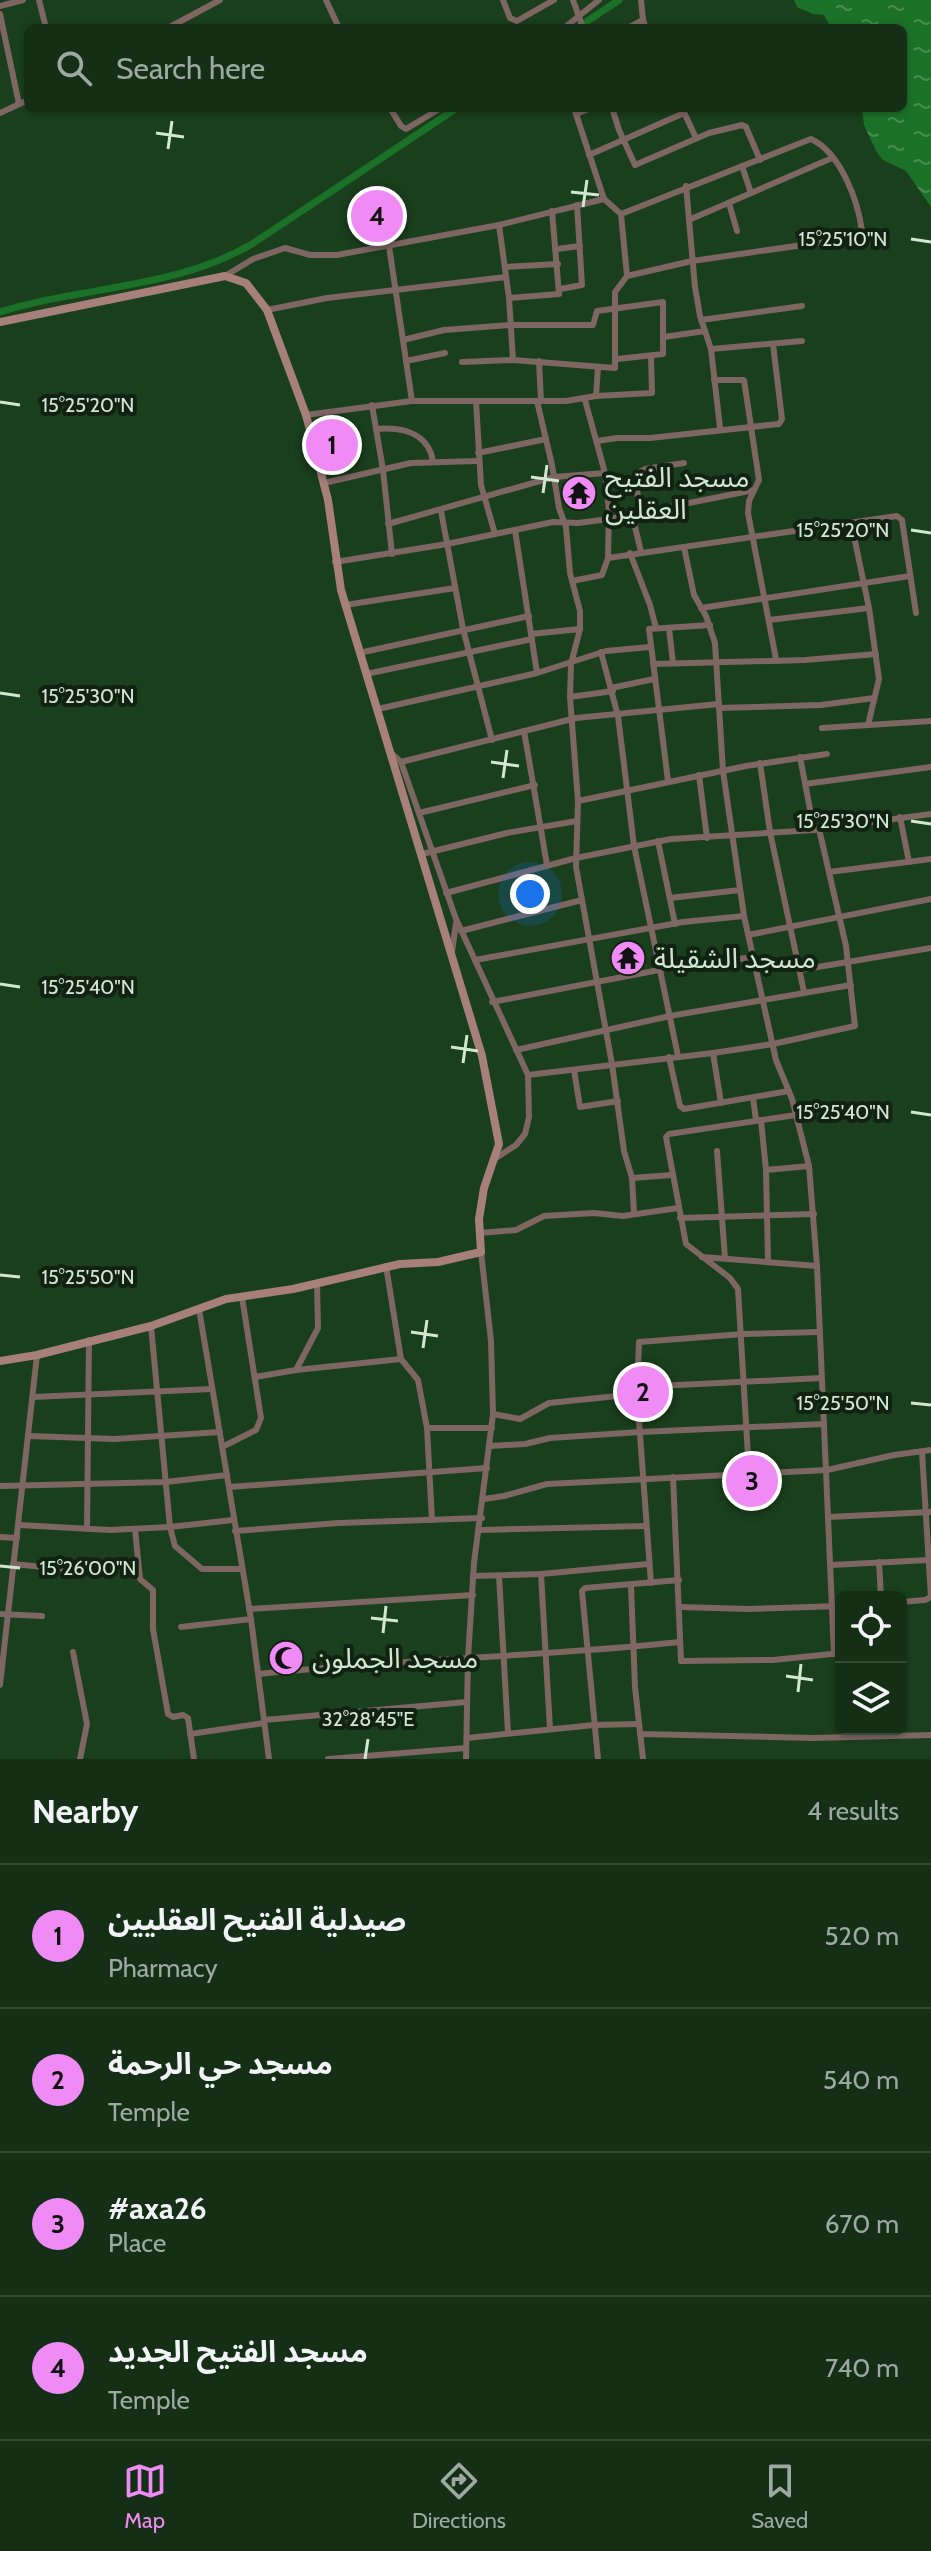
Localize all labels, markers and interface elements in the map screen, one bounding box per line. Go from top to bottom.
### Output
search box [24,24,907,112]
icon: search [52,46,96,90]
text: Search here [116,50,265,87]
pin: 4 [351,186,403,246]
text: 15°25'10"N [799,227,887,251]
text: 15°25'20"N [42,393,134,417]
pin: 1 [306,415,358,475]
place label: مسجد الفتيح العقلين [605,460,749,526]
temple icon: مسجد الفتيح العقلين [560,474,598,512]
text: 15°25'20"N [797,518,889,542]
text: 15°25'30"N [41,684,135,708]
text: 15°25'30"N [796,809,890,833]
your location [510,874,550,914]
temple icon: مسجد الشقيلة [609,939,647,977]
place label: مسجد الشقيلة [654,941,816,975]
text: 15°25'40"N [41,975,135,999]
text: 15°25'40"N [796,1100,890,1124]
text: 15°25'50"N [41,1265,135,1289]
pin: 2 [617,1362,669,1422]
text: 15°25'50"N [796,1391,890,1415]
pin: 3 [726,1451,778,1511]
text: 15°26'00"N [40,1556,136,1580]
map controls [835,1591,907,1735]
button: locate [835,1591,907,1663]
mosque icon: مسجد الجملون [267,1639,305,1677]
place label: مسجد الجملون [312,1641,478,1675]
button: layers [835,1663,907,1735]
text: 32°28'45"E [322,1707,414,1731]
text: Nearby [32,1790,139,1832]
text: 4 results [807,1795,899,1827]
text: صيدلية الفتيح العقليين [108,1901,406,1938]
text: 1 [53,1920,63,1952]
text: 520 m [825,1920,899,1952]
text: Pharmacy [108,1952,218,1984]
text: مسجد حي الرحمة [108,2045,333,2082]
text: 2 [51,2064,65,2096]
text: 540 m [823,2064,899,2096]
text: Temple [108,2096,190,2128]
text: #axa26 [108,2190,207,2227]
text: 3 [51,2208,65,2240]
text: 670 m [825,2208,899,2240]
text: Place [108,2227,166,2259]
text: مسجد الفتيح الجديد [108,2333,368,2370]
text: 4 [50,2352,66,2384]
text: 740 m [825,2352,899,2384]
text: Temple [108,2384,190,2416]
tab: Map [123,2459,167,2534]
tab: Directions [412,2459,506,2534]
tab: Saved [751,2459,808,2534]

